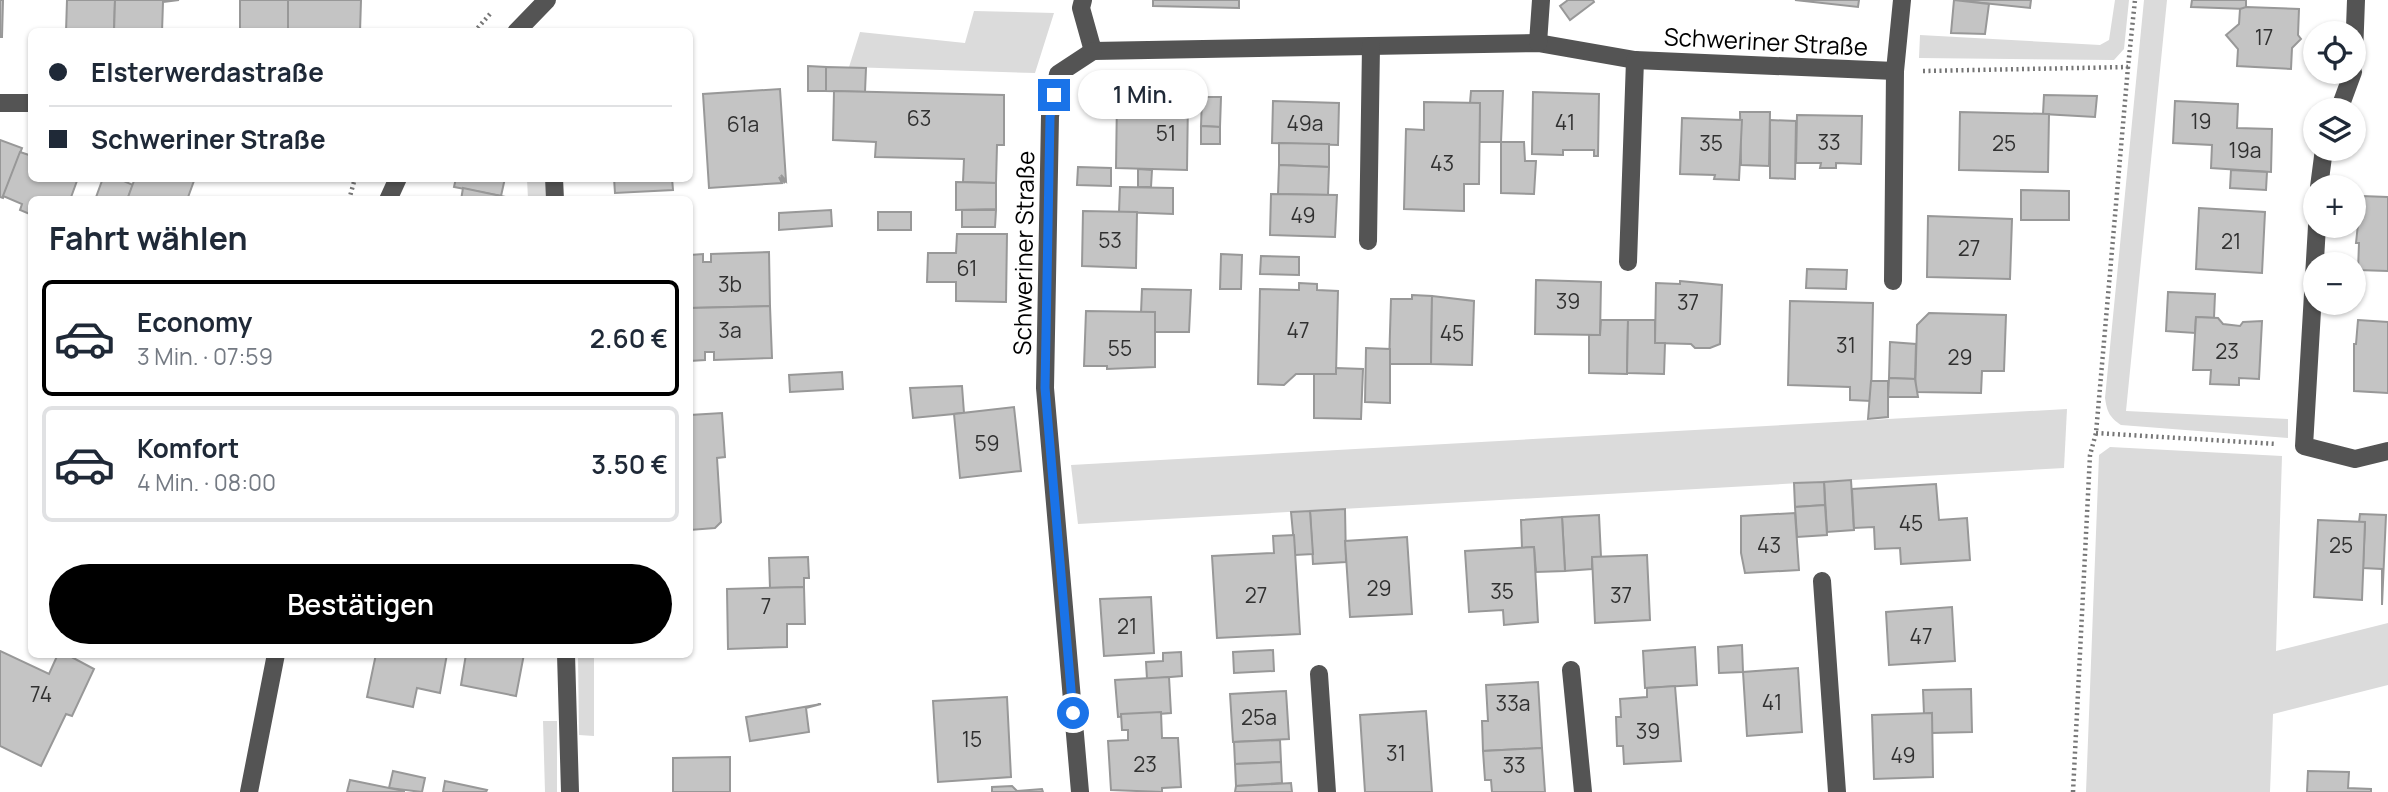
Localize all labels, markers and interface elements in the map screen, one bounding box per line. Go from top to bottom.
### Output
street label: Schweriner Straße [1663,19,1869,63]
map controls [2303,21,2366,315]
button: locate [2303,21,2366,84]
house number: 17 [2255,23,2273,51]
text: Elsterwerdastraße [91,54,324,90]
callout: 1 Min. [1078,70,1208,119]
text: 1 Min. [1113,78,1173,110]
route end [1038,79,1070,111]
button: layers [2303,98,2366,161]
house number: 63 [907,104,931,132]
house number: 19 [2190,107,2212,135]
house number: 41 [1555,108,1575,136]
house number: 49a [1287,109,1323,137]
house number: 61a [727,110,759,138]
house number: 51 [1156,119,1176,147]
text: Schweriner Straße [91,121,326,157]
house number: 33 [1817,128,1841,156]
house number: 35 [1699,129,1723,157]
house number: 25 [1992,129,2016,157]
house number: 19a [2229,136,2261,164]
house number: 43 [1430,149,1454,177]
street label: Schweriner Straße [1005,150,1041,356]
button: + [2303,175,2366,238]
house number: 49 [1290,201,1316,229]
text: Fahrt wählen [49,216,248,260]
house number: 53 [1098,226,1122,254]
house number: 21 [2221,227,2241,255]
house number: 27 [1958,234,1980,262]
button: − [2303,252,2366,315]
house number: 61 [957,254,977,282]
house number: 3b [718,270,742,298]
house number: 39 [1556,287,1580,315]
house number: 37 [1677,288,1699,316]
text: Economy [137,304,252,340]
icon: car [53,307,116,370]
house number: 3a [718,316,742,344]
house number: 47 [1287,316,1309,344]
house number: 45 [1440,319,1464,347]
text: 2.60 € [590,320,668,356]
house number: 31 [1836,331,1856,359]
house number: 55 [1108,334,1132,362]
house number: 23 [2215,337,2239,365]
text: 3 Min. · 07:59 [137,340,273,372]
house number: 29 [1947,343,1973,371]
house number: 59 [974,429,1000,457]
text: Komfort [137,430,239,466]
icon: car [53,433,116,496]
text: 3.50 € [591,446,668,482]
text: 4 Min. · 08:00 [137,466,276,498]
house number: 45 [1899,509,1923,537]
house number: 43 [1757,531,1781,559]
house number: 25 [2329,531,2353,559]
button: Bestätigen [49,564,672,644]
house number: 29 [1366,574,1392,602]
house number: 35 [1490,577,1514,605]
house number: 27 [1245,581,1267,609]
house number: 37 [1610,581,1632,609]
house number: 7 [761,592,771,620]
house number: 21 [1117,612,1137,640]
house number: 47 [1910,622,1932,650]
house number: 74 [30,680,52,708]
house number: 41 [1762,688,1782,716]
house number: 33a [1496,689,1530,717]
route start [1057,697,1089,729]
house number: 25a [1241,703,1277,731]
house number: 39 [1636,717,1660,745]
house number: 15 [962,725,982,753]
house number: 31 [1386,739,1406,767]
house number: 49 [1890,741,1916,769]
house number: 23 [1133,750,1157,778]
house number: 33 [1502,751,1526,779]

